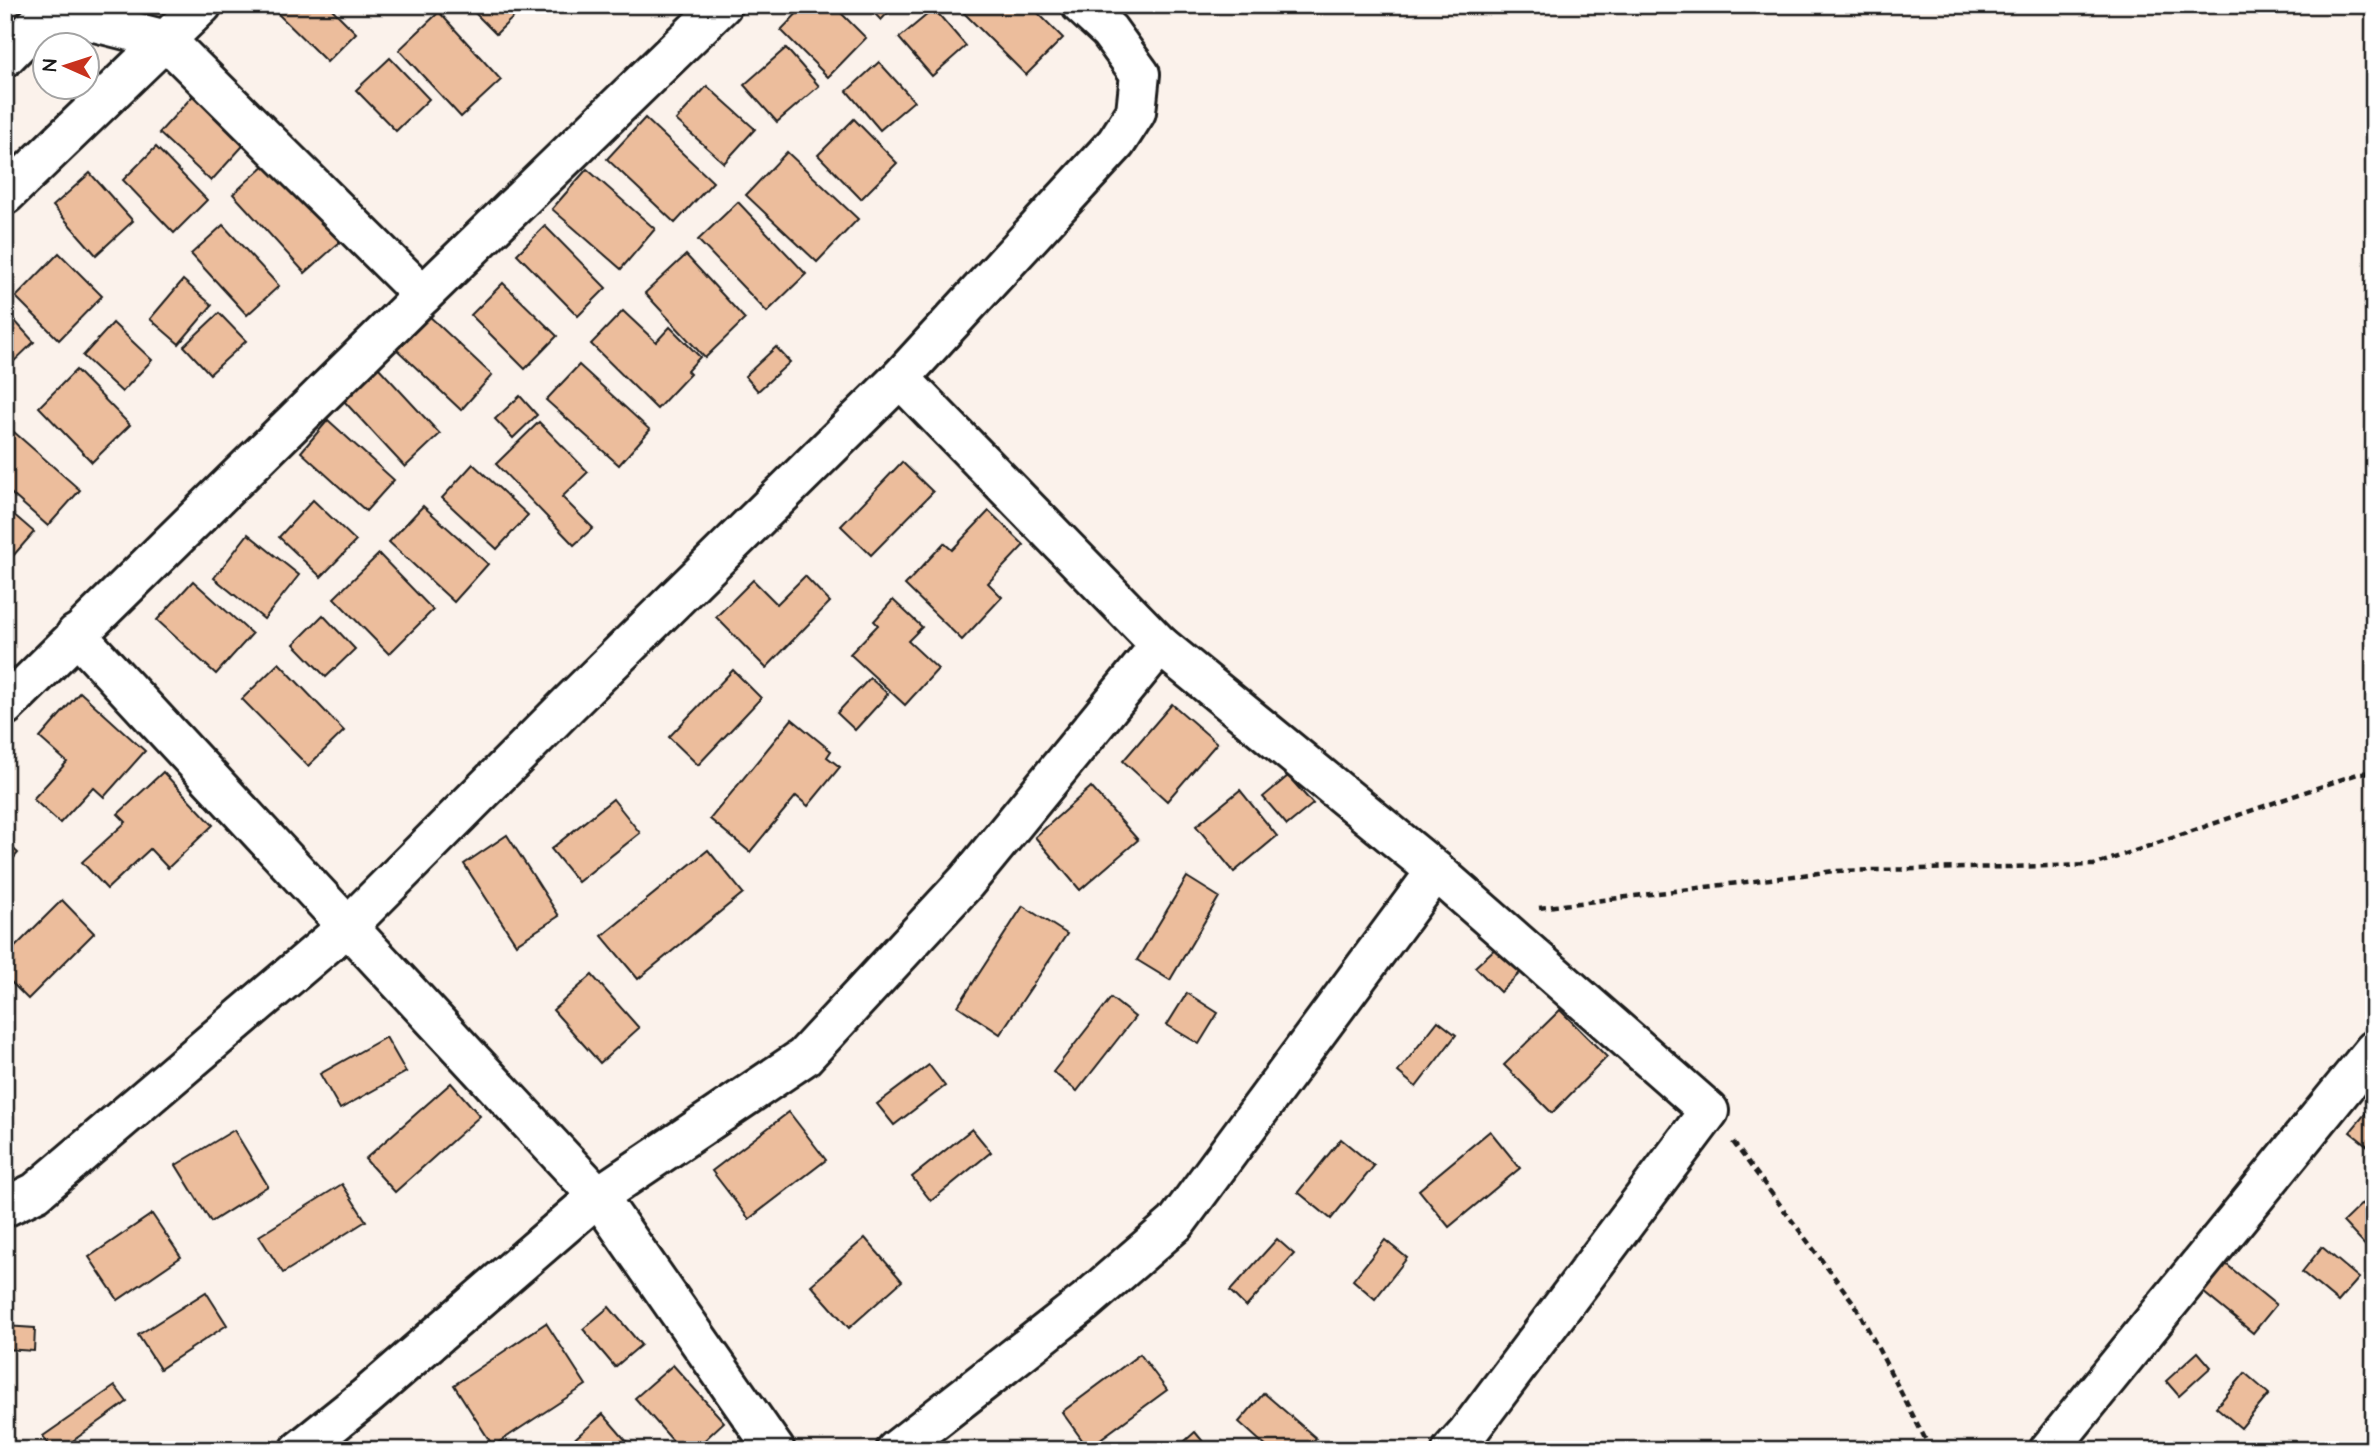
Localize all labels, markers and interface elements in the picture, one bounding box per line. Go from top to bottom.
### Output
north arrow [32,32,102,102]
text: N [37,58,64,72]

